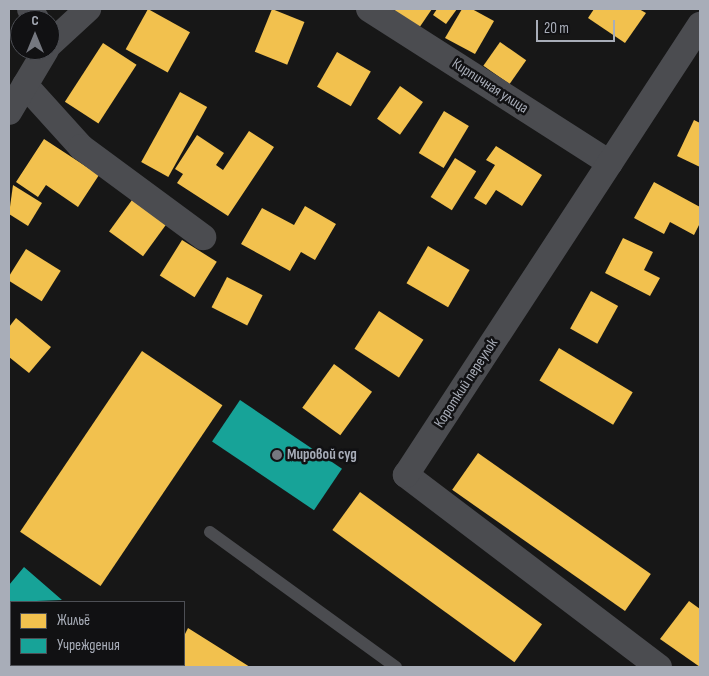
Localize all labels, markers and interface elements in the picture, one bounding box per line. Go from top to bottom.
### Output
north arrow [10,10,60,60]
scale bar [539,10,618,42]
text: С [31,12,39,29]
text: 20 m [544,19,569,38]
street label: Кирпичная улица [448,55,532,117]
street label: Короткий переулок [430,335,502,431]
place label: Мировой суд [287,446,357,464]
marker: Мировой суд [271,449,283,461]
legend [10,601,185,666]
text: Жильё [57,611,90,630]
text: Учреждения [57,636,120,655]

